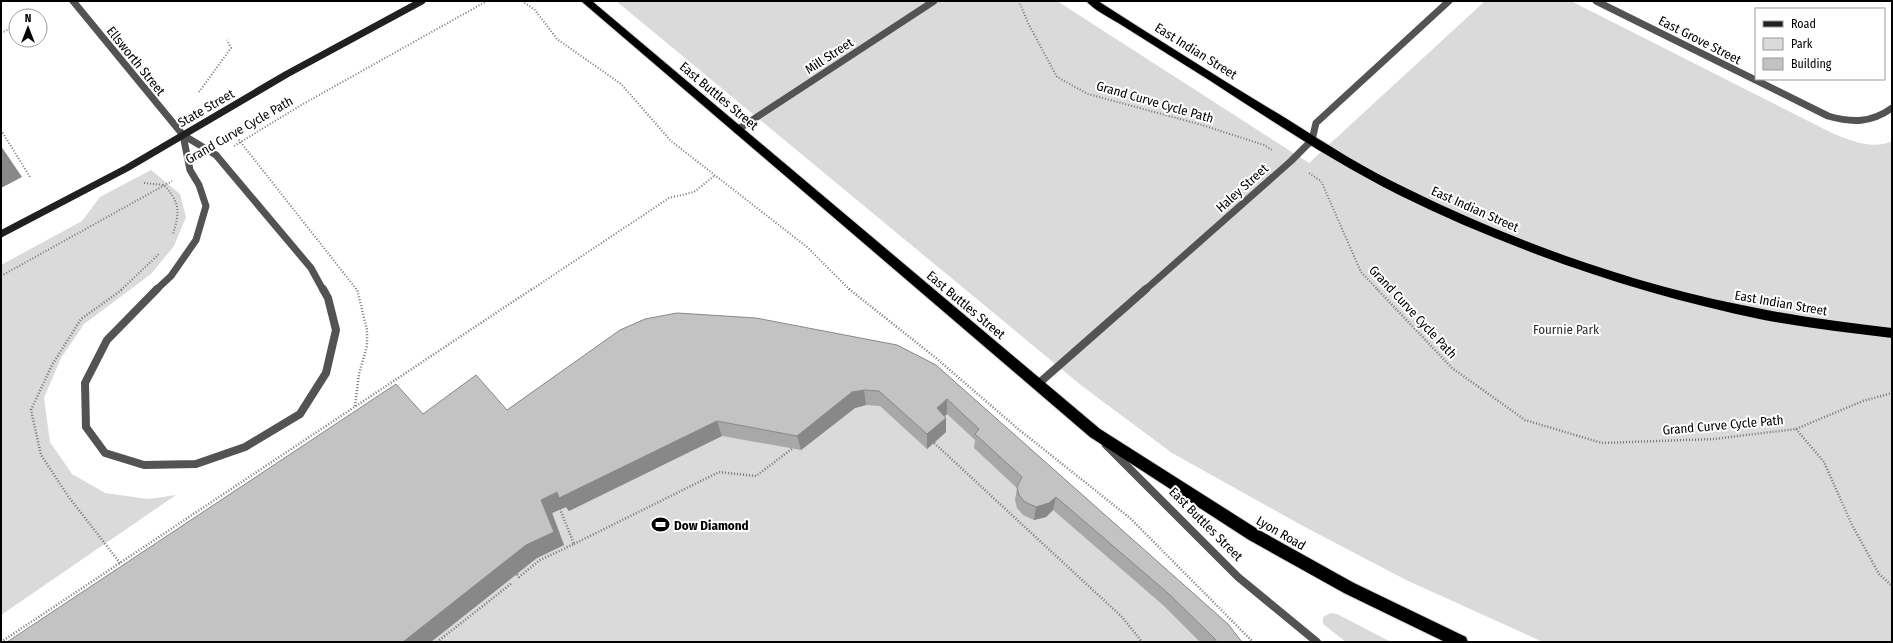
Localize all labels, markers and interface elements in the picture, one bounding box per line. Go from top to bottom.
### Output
north arrow [8,8,48,48]
legend [1755,8,1885,80]
text: N [25,12,31,25]
street label: East Grove Street [1656,13,1744,68]
text: Road [1791,17,1816,31]
street label: East Indian Street [1152,20,1240,83]
street label: Ellsworth Street [104,24,169,99]
street label: Mill Street [802,34,857,77]
text: Park [1791,37,1813,51]
text: Building [1791,57,1832,71]
street label: East Buttles Street [677,59,762,134]
street label: Grand Curve Cycle Path [1095,78,1215,126]
street label: State Street [175,86,237,130]
street label: Grand Curve Cycle Path [183,93,295,167]
street label: Haley Street [1213,160,1272,215]
street label: East Indian Street [1429,183,1522,235]
street label: Grand Curve Cycle Path [1366,262,1460,362]
street label: East Buttles Street [924,268,1009,343]
street label: East Indian Street [1733,287,1829,319]
park label: Fournie Park [1533,322,1600,337]
street label: Grand Curve Cycle Path [1662,412,1784,438]
street label: East Buttles Street [1166,484,1246,564]
street label: Lyon Road [1254,513,1308,553]
sports icon: Dow Diamond [651,515,671,535]
place label: Dow Diamond [674,518,749,533]

